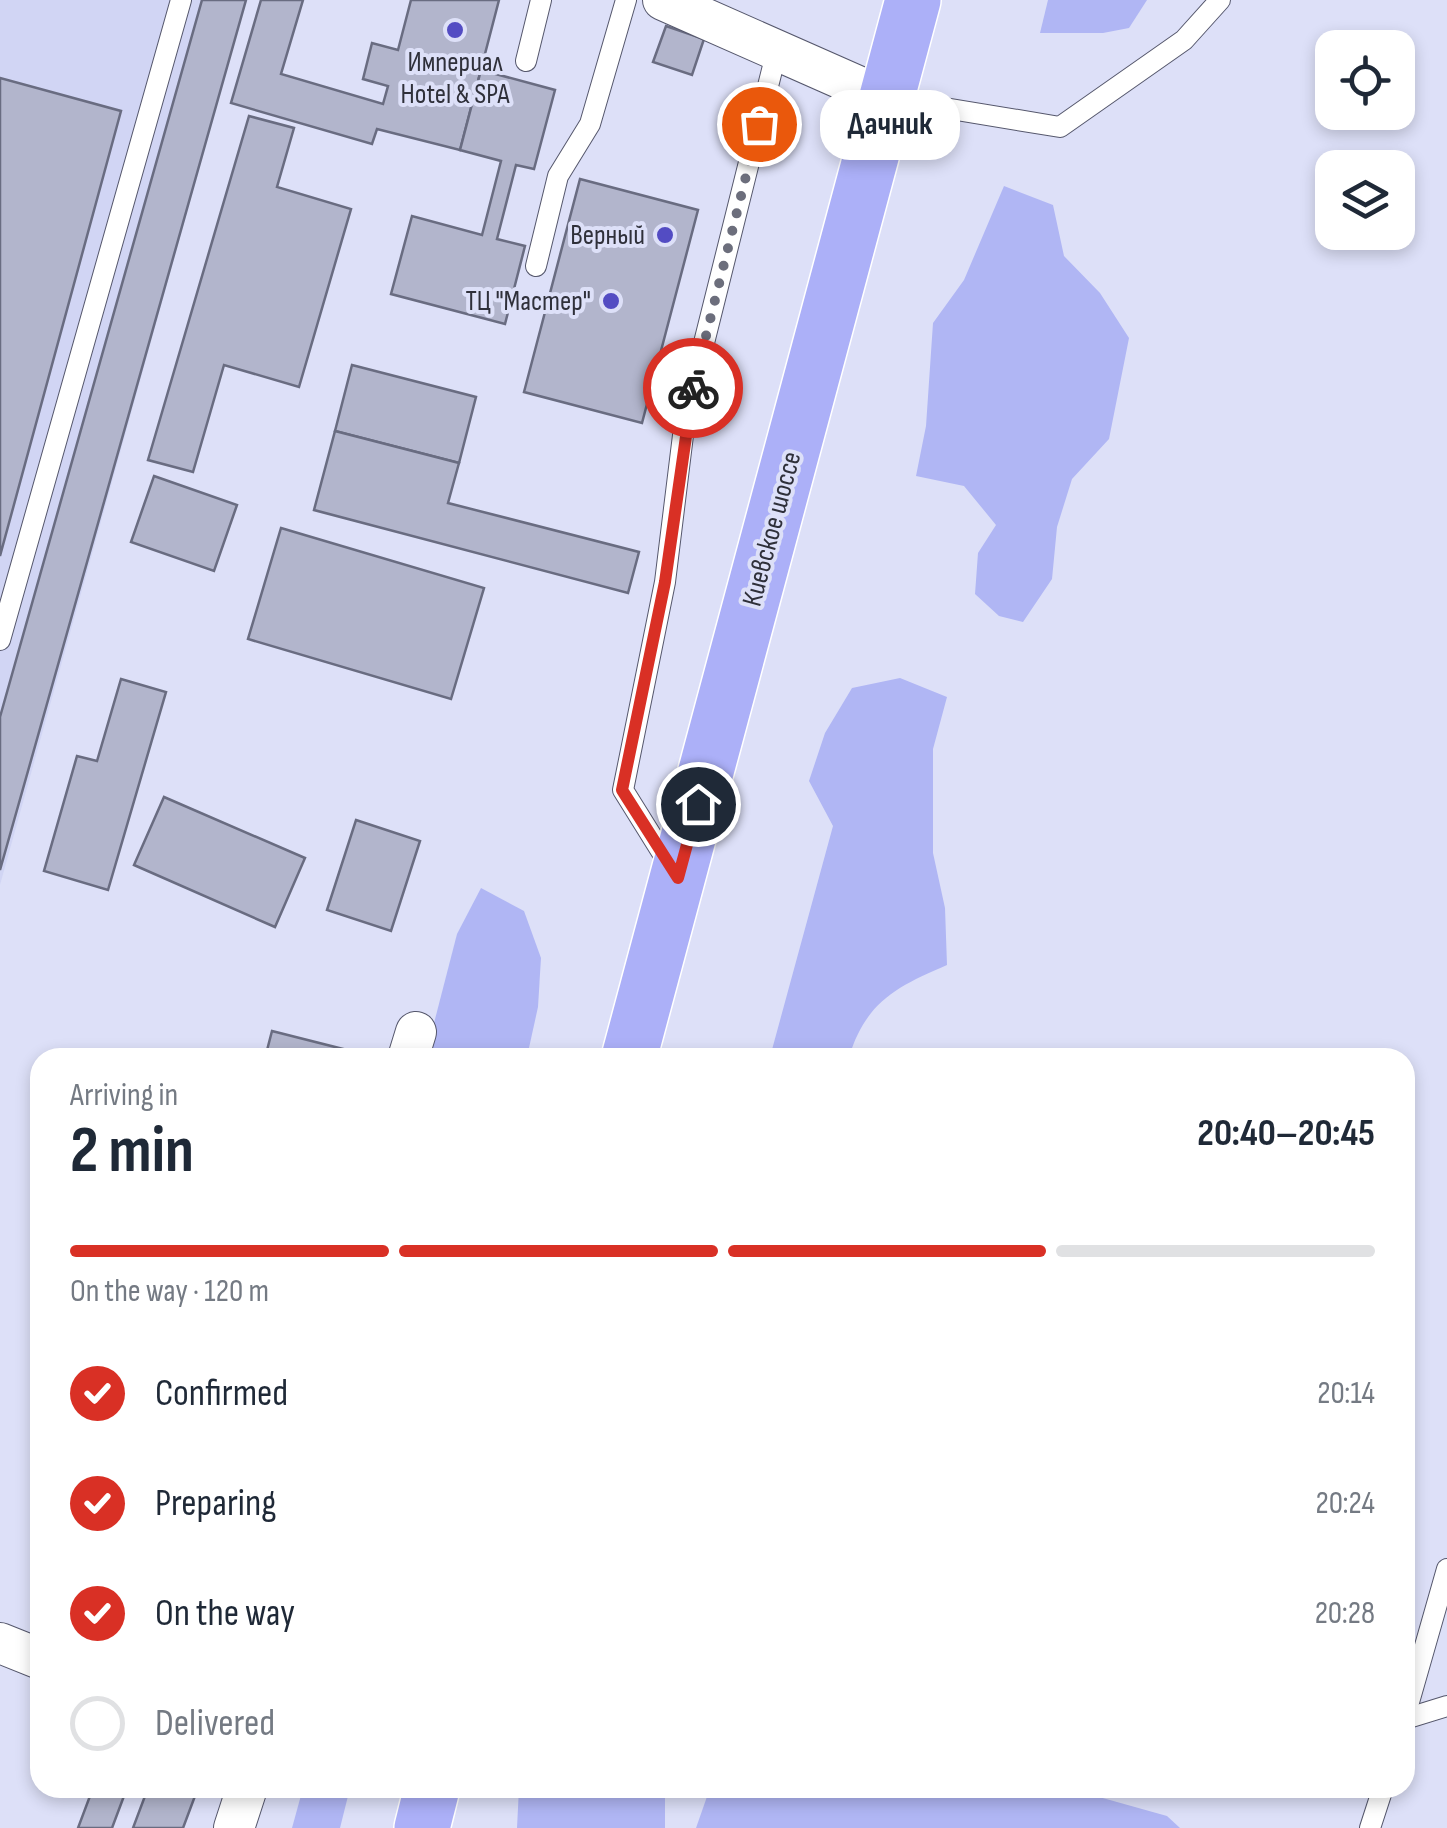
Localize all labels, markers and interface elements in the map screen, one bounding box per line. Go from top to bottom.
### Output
marker: Империал Hotel & SPA [444,19,466,41]
map controls [1315,30,1415,250]
button: locate [1315,30,1415,130]
place label: Империал Hotel & SPA [401,46,510,111]
pin [717,82,802,167]
callout: Дачник [819,89,959,159]
icon: bag [732,97,787,152]
text: Дачник [847,105,933,144]
button: layers [1315,150,1415,250]
place label: Верный [570,219,645,252]
marker: Верный [654,224,676,246]
place label: ТЦ "Мастер" [465,285,591,318]
marker: ТЦ "Мастер" [600,290,622,312]
courier [643,338,743,438]
icon: bike [666,361,721,416]
street label: Киевское шоссе [736,448,808,610]
pin [656,762,741,847]
icon: home [671,777,726,832]
text: Arriving in [70,1076,178,1115]
text: 20:40–20:45 [1197,1111,1375,1156]
text: 2 min [70,1113,194,1191]
text: On the way · 120 m [70,1272,269,1311]
icon: check [70,1366,125,1421]
text: Confirmed [155,1371,288,1416]
text: 20:14 [1317,1374,1375,1413]
icon: check [70,1476,125,1531]
text: Preparing [155,1481,276,1526]
text: 20:24 [1316,1484,1375,1523]
icon: check [70,1586,125,1641]
text: On the way [155,1591,295,1636]
text: 20:28 [1315,1594,1375,1633]
text: Delivered [155,1701,275,1746]

